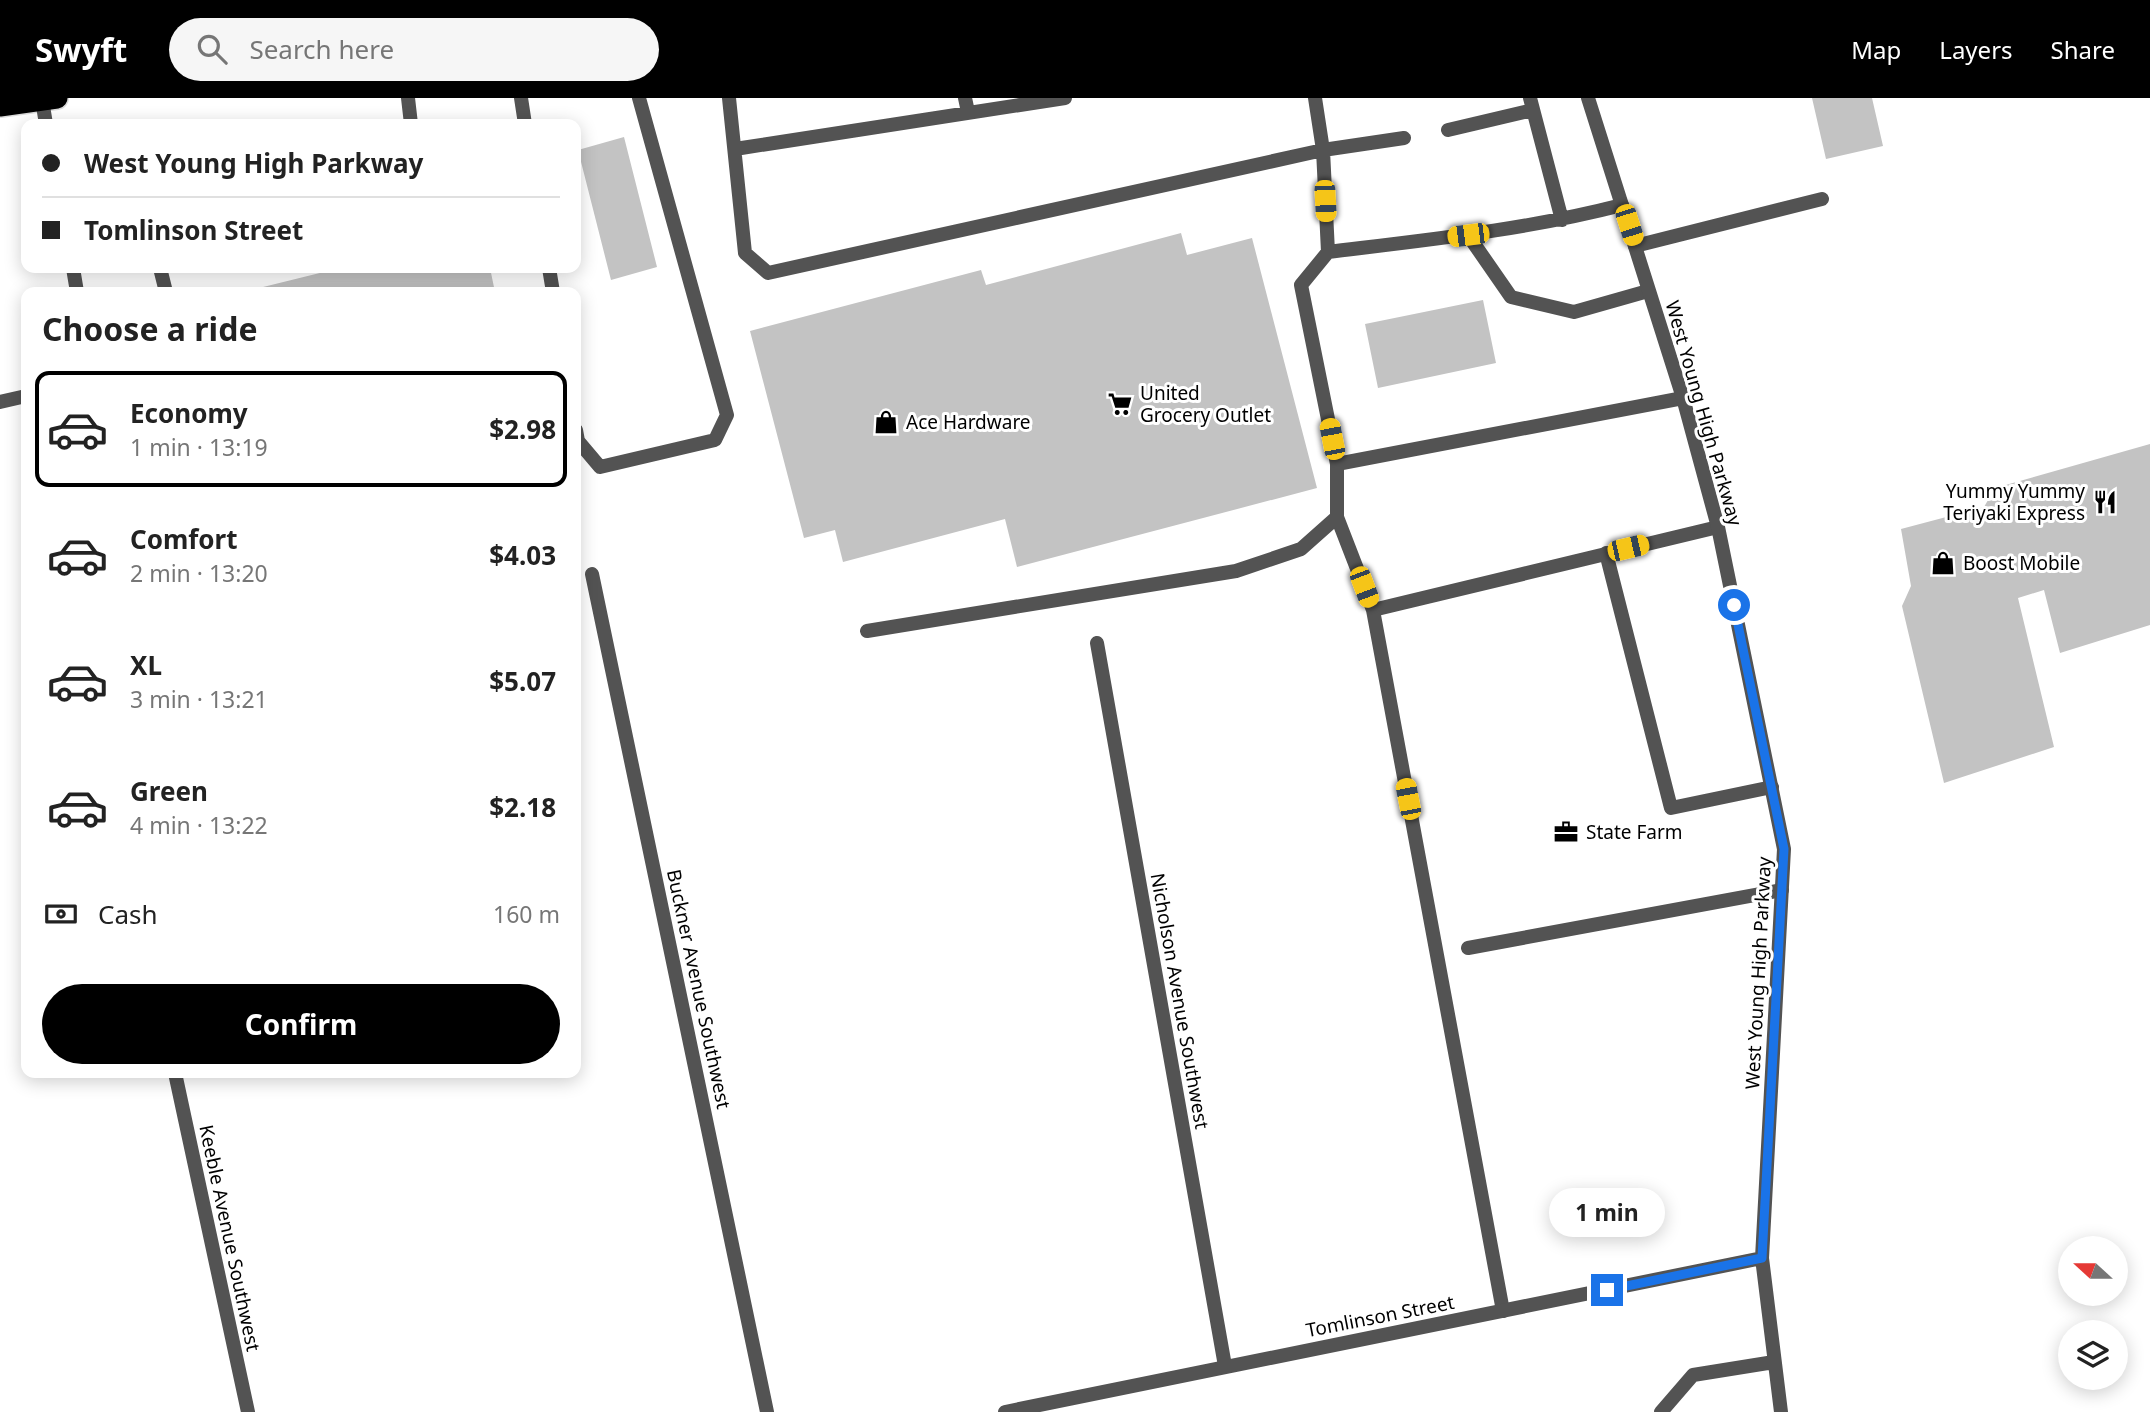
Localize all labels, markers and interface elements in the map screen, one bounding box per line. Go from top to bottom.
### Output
search box [169,18,659,81]
text: Swyft [35,27,127,72]
icon: search [193,30,231,68]
text: Search here [249,31,394,67]
text: Map [1851,33,1901,66]
text: Layers [1939,33,2013,66]
text: Share [2051,33,2115,66]
text: West Young High Parkway [84,145,423,181]
car [1314,179,1337,223]
car [1613,202,1646,248]
text: Tomlinson Street [84,212,303,248]
car [1446,222,1491,248]
street label: West Young High Parkway [1659,297,1749,529]
text: Choose a ride [42,307,258,350]
place label: United Grocery Outlet [1140,380,1271,428]
supermarket icon: United Grocery Outlet [1106,390,1134,418]
text: Economy [130,395,248,431]
icon: car [46,398,109,461]
shop icon: Ace Hardware [872,408,900,436]
place label: Ace Hardware [906,409,1031,435]
text: $2.98 [489,411,556,447]
car [1318,416,1347,462]
text: 1 min · 13:19 [130,431,268,463]
place label: Yummy Yummy Teriyaki Express [1943,478,2085,526]
restaurant icon: Yummy Yummy Teriyaki Express [2091,488,2119,516]
text: Comfort [130,521,238,557]
icon: car [46,524,109,587]
car [1606,533,1651,563]
text: $4.03 [489,537,556,573]
shop icon: Boost Mobile [1929,549,1957,577]
place label: Boost Mobile [1963,550,2080,576]
text: 2 min · 13:20 [130,557,268,589]
car [1347,564,1382,610]
route start [1718,589,1750,621]
text: XL [130,647,162,683]
icon: car [46,650,109,713]
text: $5.07 [489,663,556,699]
text: 3 min · 13:21 [130,683,268,715]
text: Green [130,773,208,809]
icon: car [46,776,109,839]
car [1394,776,1423,822]
text: $2.18 [489,789,556,825]
text: 4 min · 13:22 [130,809,268,841]
office icon: State Farm [1552,818,1580,846]
place label: State Farm [1586,819,1683,845]
street label: West Young High Parkway [1739,856,1777,1090]
street label: Buckner Avenue Southwest [661,867,737,1111]
street label: Nicholson Avenue Southwest [1145,871,1215,1131]
icon: cash [42,895,80,933]
text: Cash [98,896,158,932]
text: 160 m [493,898,560,930]
button: Confirm [42,984,560,1064]
street label: Keeble Avenue Southwest [193,1122,267,1354]
callout: 1 min [1549,1188,1665,1238]
text: 1 min [1575,1196,1639,1228]
north arrow [2058,1236,2128,1306]
map controls [2058,1236,2128,1390]
route end [1591,1274,1623,1306]
street label: Tomlinson Street [1304,1289,1456,1343]
button: layers [2058,1320,2128,1390]

